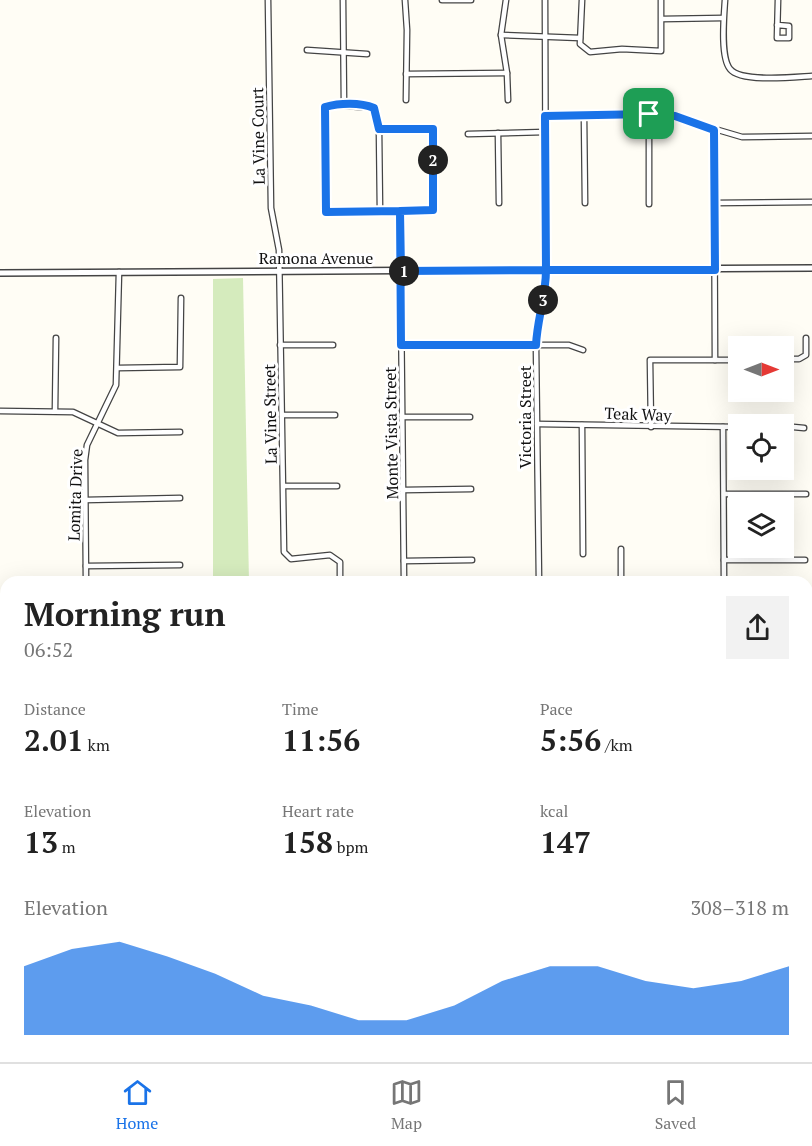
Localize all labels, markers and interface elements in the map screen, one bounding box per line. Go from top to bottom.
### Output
street label: La Vine Court [246,87,270,185]
pin [623,88,674,139]
icon: arrive [632,97,665,130]
pin: 2 [418,145,448,175]
text: 2 [428,149,438,171]
street label: Ramona Avenue [259,247,373,269]
pin: 1 [389,256,419,286]
text: 1 [399,260,409,282]
pin: 3 [528,285,558,315]
text: 3 [538,289,548,311]
north arrow [728,336,794,402]
map controls [728,336,794,558]
street label: La Vine Street [258,364,282,464]
street label: Victoria Street [514,365,536,469]
street label: Monte Vista Street [379,366,403,500]
street label: Teak Way [604,402,673,426]
button: locate [728,414,794,480]
street label: Lomita Drive [62,448,88,542]
button: layers [728,492,794,558]
text: Morning run [24,592,226,635]
button: share [726,596,789,659]
text: 06:52 [24,636,73,663]
text: Distance [24,698,86,720]
text: Time [282,698,319,720]
text: Pace [540,698,573,720]
text: 2.01 [24,720,84,760]
text: 11:56 [282,720,360,760]
text: 5:56 [540,720,601,760]
text: km [84,734,110,756]
text: /km [601,734,633,756]
text: Elevation [24,800,91,822]
text: Heart rate [282,800,354,822]
text: kcal [540,800,568,822]
text: 13 [24,822,58,862]
text: 158 [282,822,333,862]
text: 147 [540,822,591,862]
text: m [58,836,76,858]
text: bpm [333,836,368,858]
text: Elevation [24,894,108,921]
text: 308–318 m [690,894,789,921]
tab: Home [116,1076,158,1134]
tab: Map [390,1076,423,1134]
tab: Saved [655,1076,696,1134]

